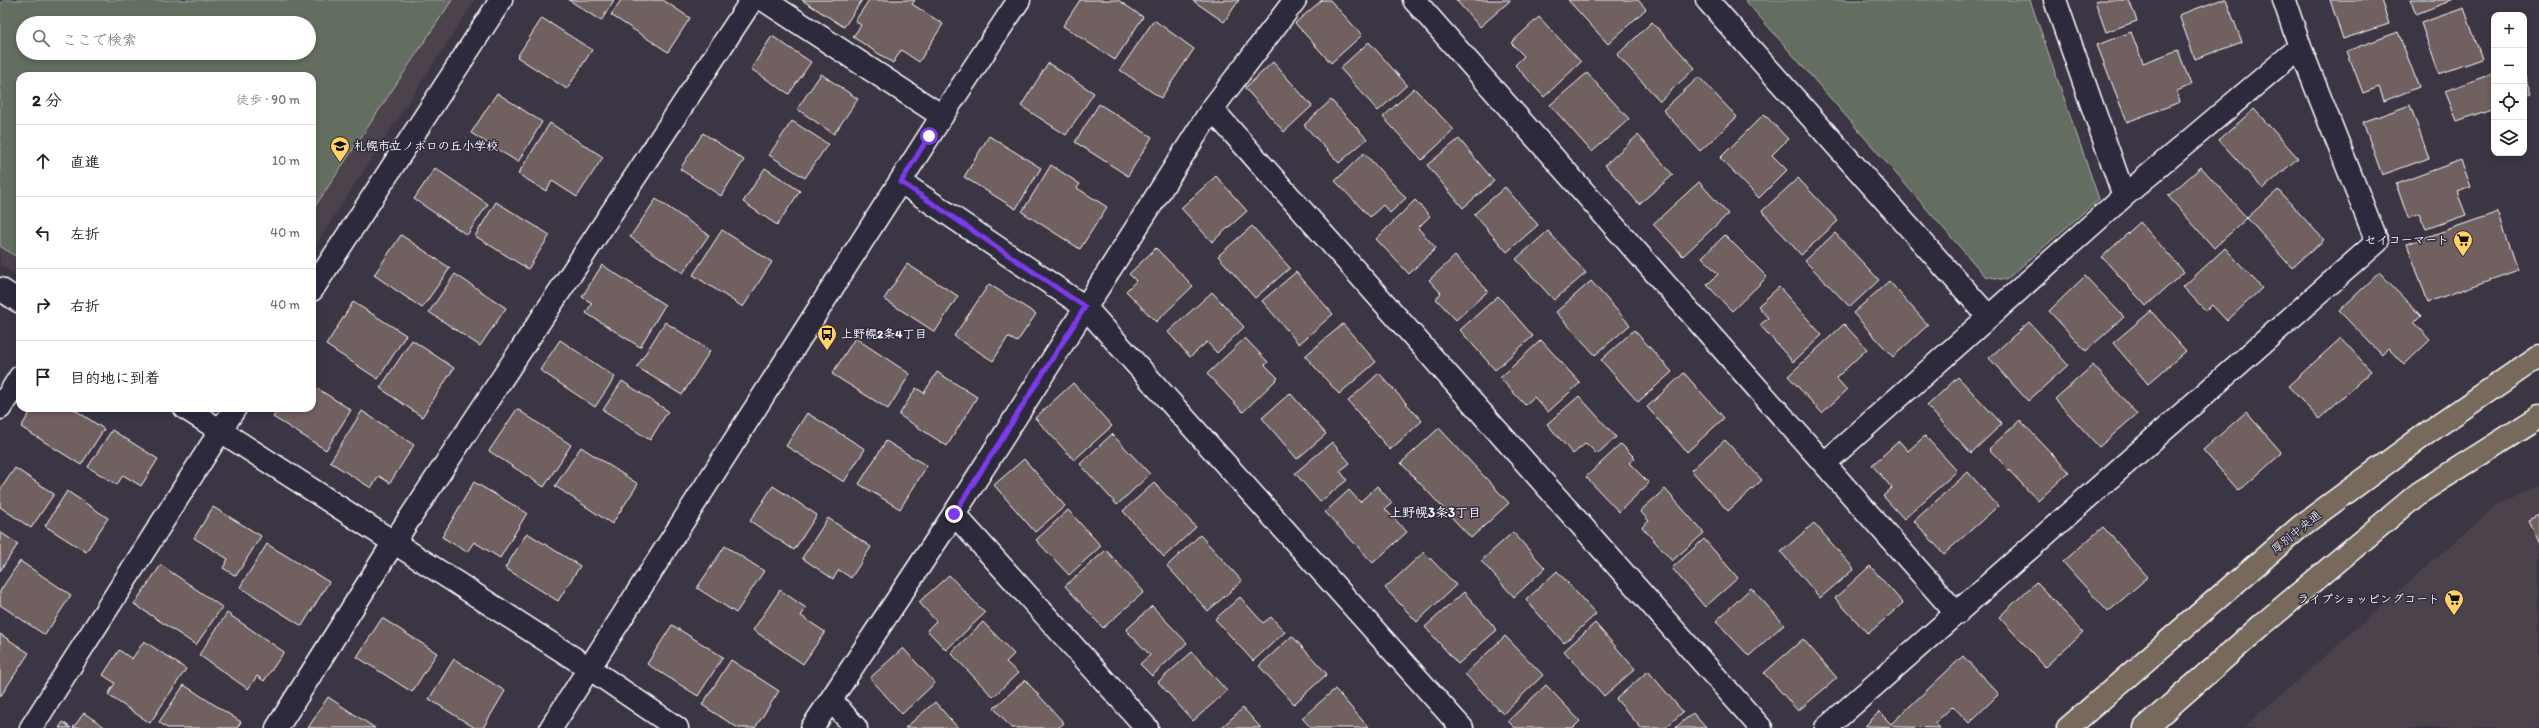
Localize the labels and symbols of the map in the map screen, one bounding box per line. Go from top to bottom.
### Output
route start [920,127,938,145]
school or university icon: 札幌市立ノホロの丘小学校 [329,135,351,163]
place label: 札幌市立ノホロの丘小学校 [354,139,498,153]
supermarket icon: セイコーマート [2452,229,2474,257]
place label: セイコーマート [2365,233,2449,247]
bus stop icon: 上野幌2条4丁目 [816,323,838,351]
place label: 上野幌2条4丁目 [841,327,927,341]
route end [945,505,963,523]
district label: 上野幌3条3丁目 [1389,505,1481,520]
street label: 厚別中央通 [2268,508,2324,556]
supermarket icon: ライブショッピングコート [2443,588,2465,616]
place label: ライブショッピングコート [2297,592,2440,606]

